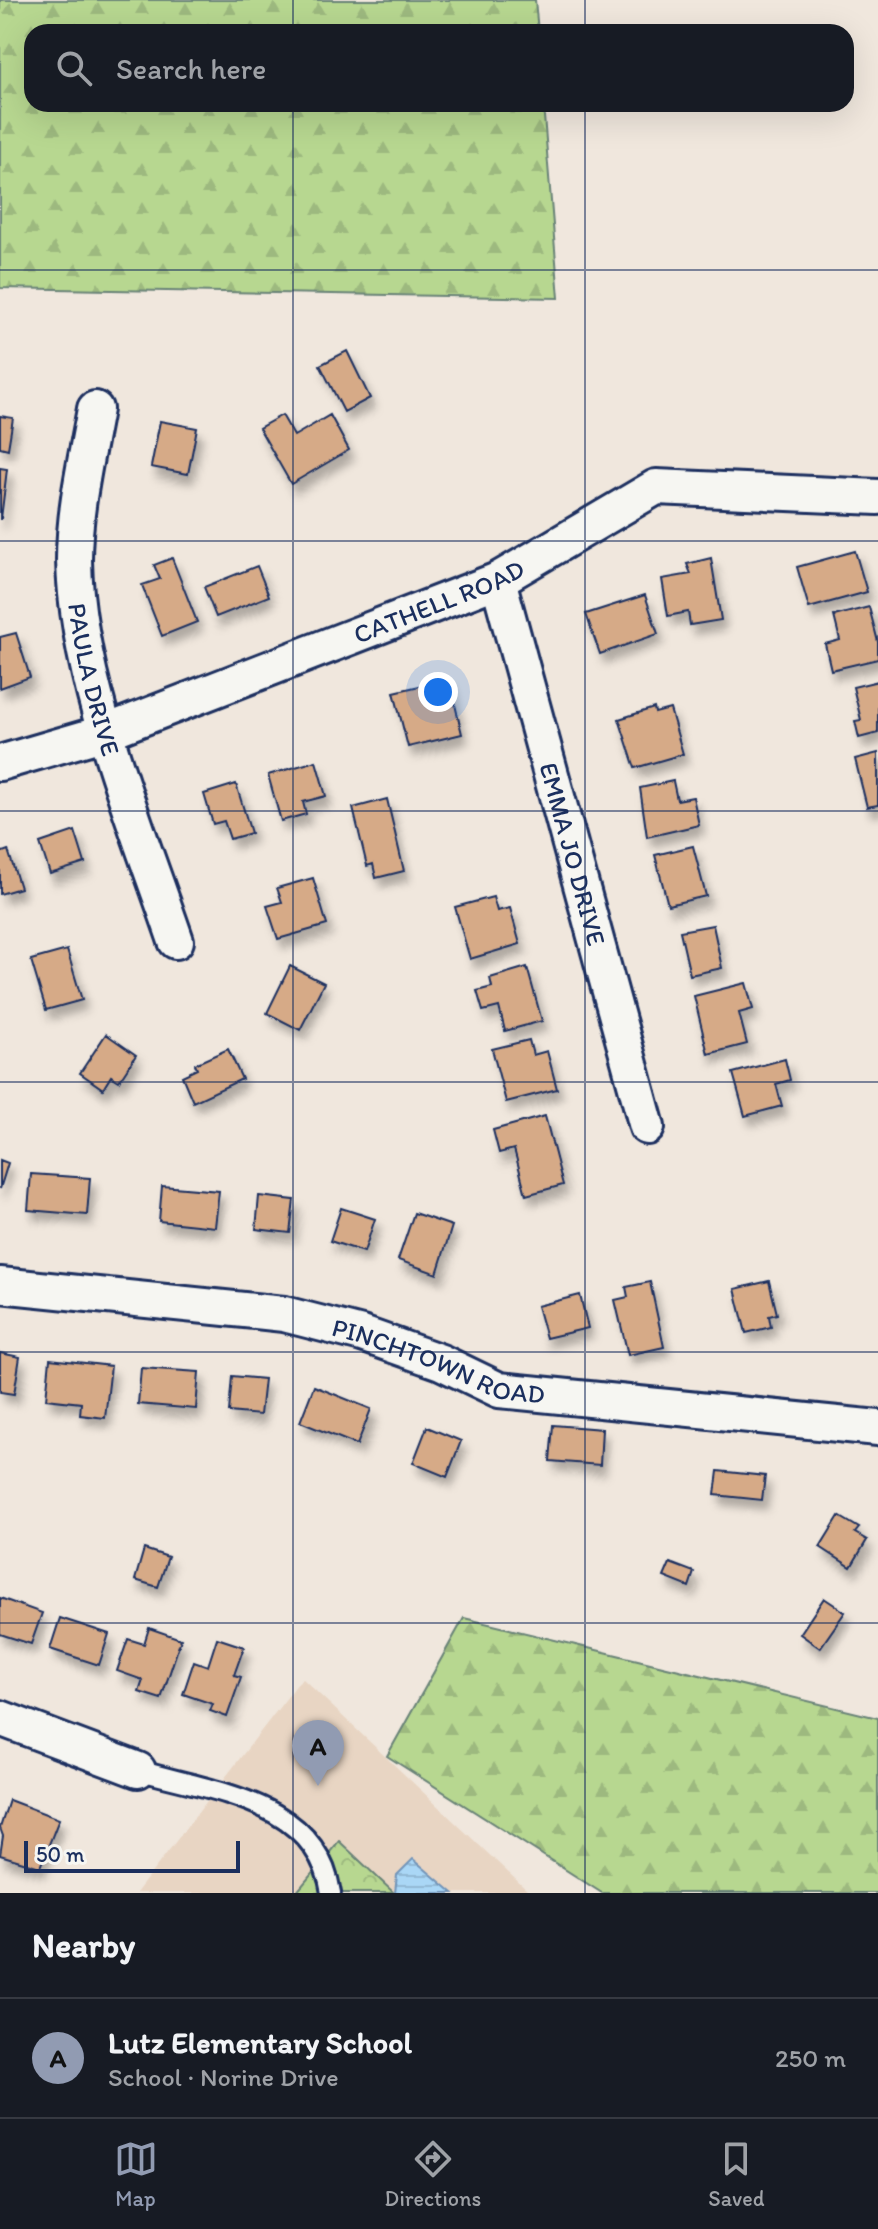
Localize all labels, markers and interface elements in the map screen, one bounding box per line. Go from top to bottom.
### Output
search box [24,24,854,112]
icon: search [52,46,96,90]
text: Search here [116,50,266,87]
street label: CATHELL ROAD [349,552,530,650]
street label: PAULA DRIVE [61,601,127,760]
your location [418,672,458,712]
street label: EMMA JO DRIVE [532,759,613,949]
street label: PINCHTOWN ROAD [329,1311,546,1411]
pin: A [292,1720,344,1786]
scale bar [24,1837,240,1873]
text: 50 m [36,1841,85,1868]
text: Nearby [32,1925,135,1966]
text: Lutz Elementary School [108,2024,412,2061]
text: A [50,2042,66,2074]
text: 250 m [775,2042,846,2074]
text: School · Norine Drive [108,2061,339,2093]
tab: Map [114,2137,158,2212]
tab: Directions [385,2137,481,2212]
tab: Saved [708,2137,764,2212]

